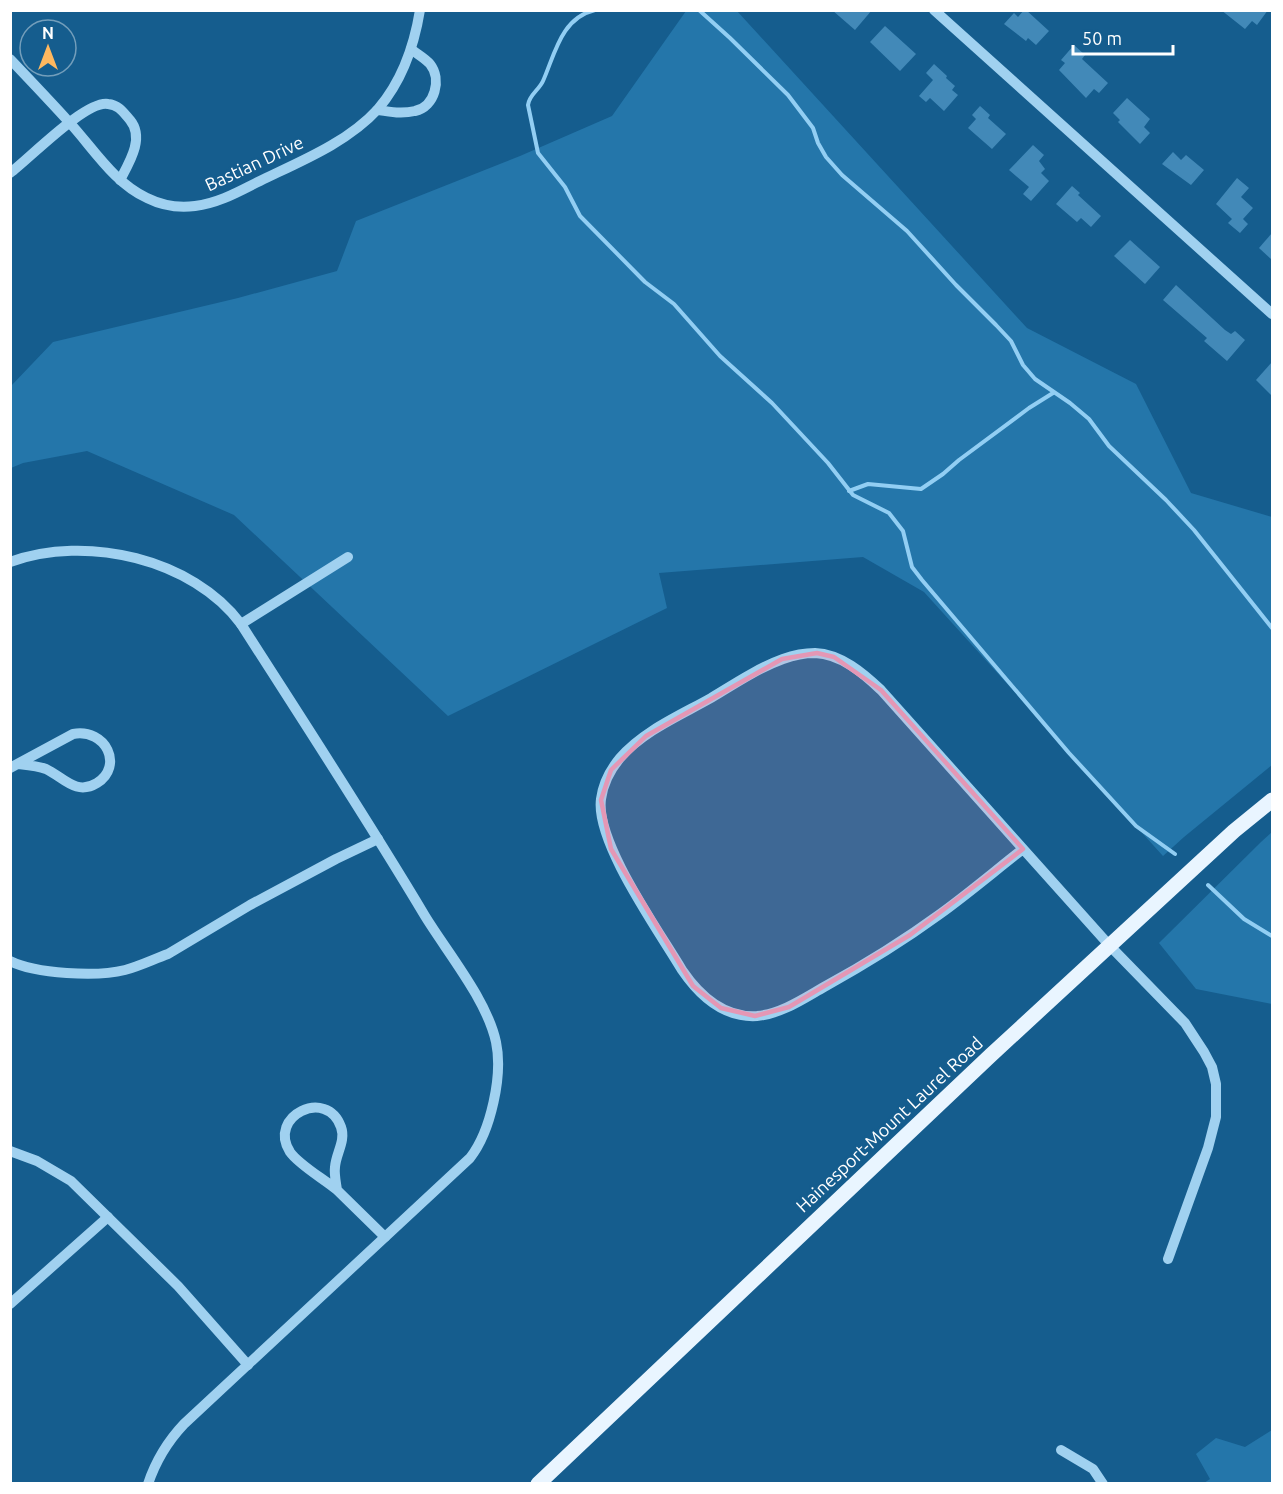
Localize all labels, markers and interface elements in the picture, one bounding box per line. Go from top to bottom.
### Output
north arrow [18,18,78,78]
scale bar [1073,18,1174,56]
text: N [42,24,54,42]
text: 50 m [1082,28,1122,48]
street label: Bastian Drive [202,132,306,194]
street label: Hainesport-Mount Laurel Road [792,1032,986,1216]

